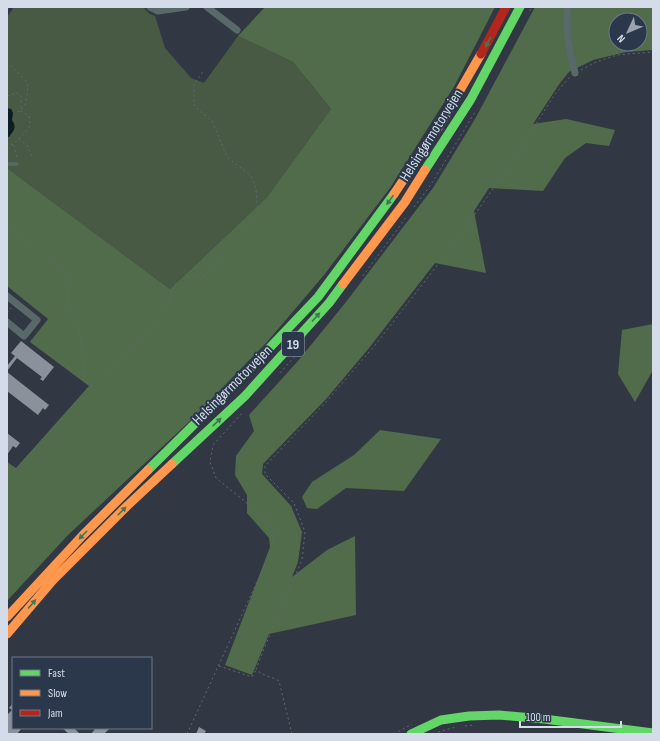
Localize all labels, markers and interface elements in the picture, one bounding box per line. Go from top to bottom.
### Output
north arrow [608,12,648,52]
text: N [614,32,628,45]
one-way arrow [485,36,492,48]
street label: Helsingørmotorvejen [395,86,467,185]
one-way arrow [386,194,395,205]
one-way arrow [312,312,321,323]
road number: 19 [282,332,304,356]
street label: Helsingørmotorvejen [188,341,276,429]
one-way arrow [213,418,222,427]
one-way arrow [117,506,127,515]
one-way arrow [78,530,88,540]
one-way arrow [28,599,37,610]
legend [12,657,152,729]
text: Fast [48,666,65,681]
text: Slow [48,686,67,701]
scale bar [520,703,621,729]
text: Jam [47,706,63,721]
text: 100 m [526,710,551,725]

